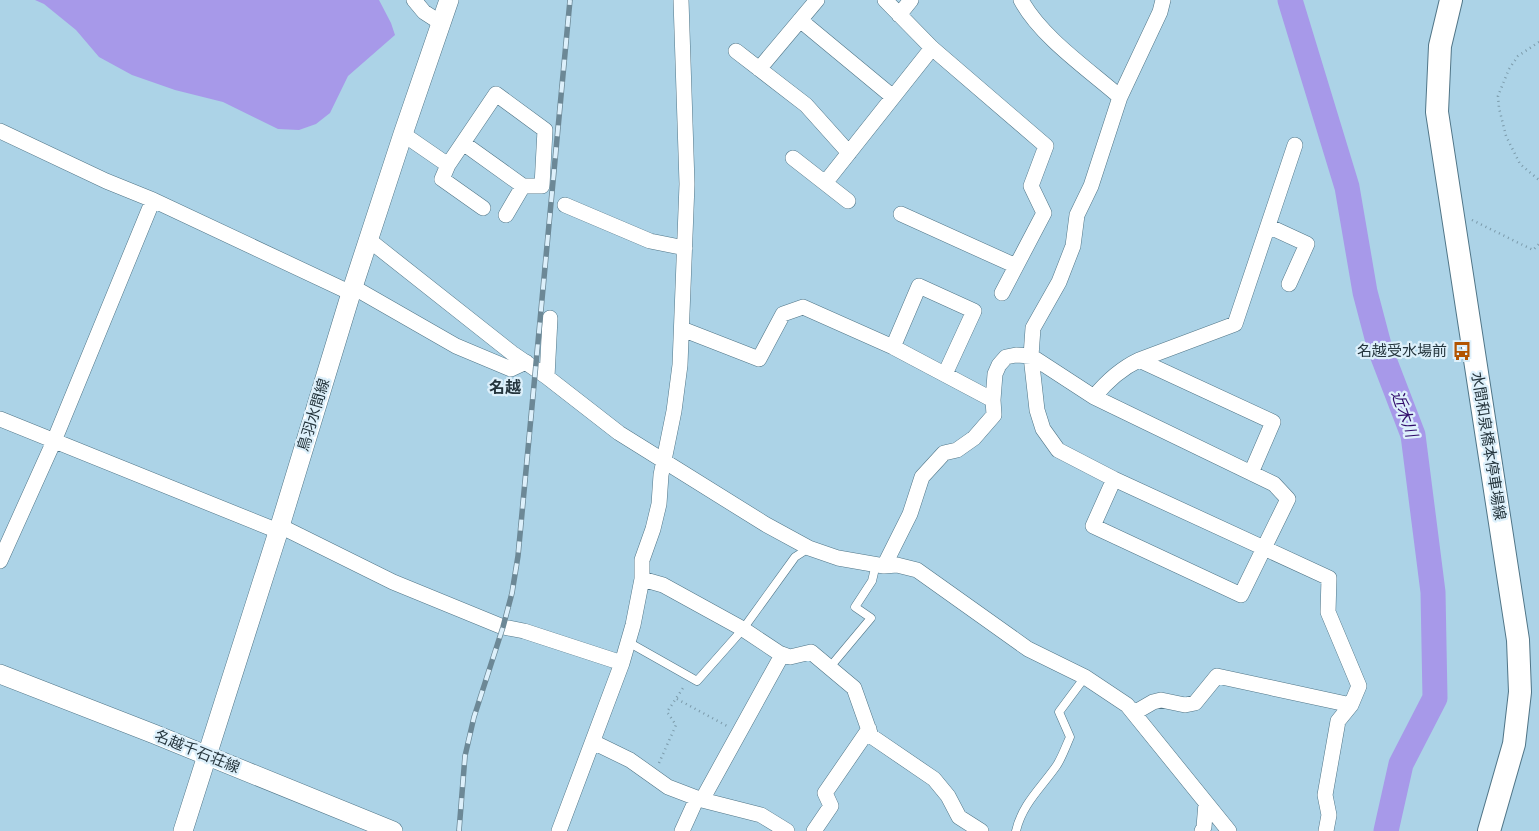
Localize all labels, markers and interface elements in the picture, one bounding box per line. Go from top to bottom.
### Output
bus stop icon: 名越受水場前 [1451,340,1473,362]
place label: 名越受水場前 [1357,341,1447,362]
street label: 水間和泉橋本停車場線 [1466,370,1510,522]
street label: 鳥羽水間線 [293,376,335,454]
district label: 名越 [489,377,521,399]
water label: 近木川 [1386,388,1423,442]
street label: 名越千石荘線 [151,725,243,779]

